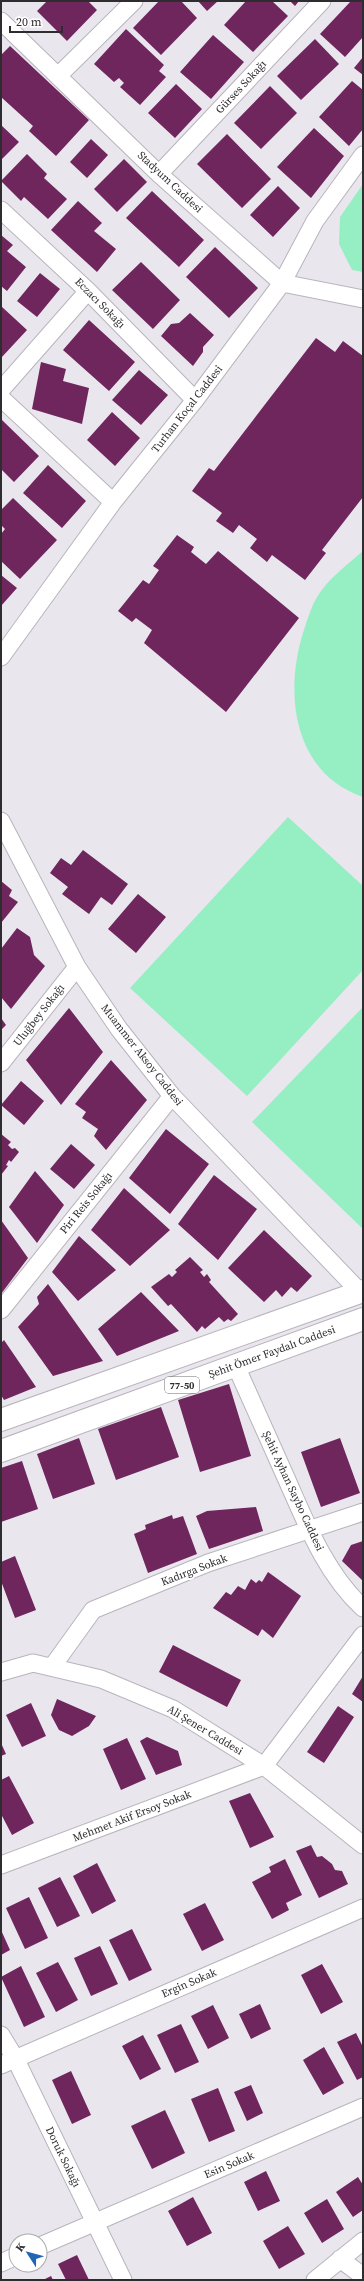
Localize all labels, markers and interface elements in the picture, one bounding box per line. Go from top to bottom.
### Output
scale bar [10,8,62,34]
text: 20 m [16,14,42,30]
street label: Gürses Sokağı [212,57,270,117]
street label: Stadyum Caddesi [134,148,206,216]
street label: Eczacı Sokağı [71,274,129,332]
street label: Turhan Koçal Caddesi [148,362,226,456]
street label: Uluğbey Sokağı [10,981,68,1049]
street label: Muammer Aksoy Caddesi [98,1001,186,1109]
street label: Piri Reis Sokağı [56,1169,116,1237]
street label: Şehit Ömer Faydalı Caddesi [206,1321,338,1382]
road number: 77-50 [165,1377,199,1393]
street label: Şehit Ayhan Saybo Caddesi [259,1429,327,1553]
street label: Kadırga Sokak [159,1550,230,1589]
street label: Ali Şener Caddesi [164,1701,246,1759]
street label: Mehmet Akif Ersoy Sokak [71,1786,194,1846]
street label: Ergin Sokak [159,1964,220,2001]
street label: Doruk Sokağı [42,2124,84,2190]
street label: Esin Sokak [202,2147,257,2182]
north arrow [8,2233,48,2273]
text: K [12,2240,29,2255]

